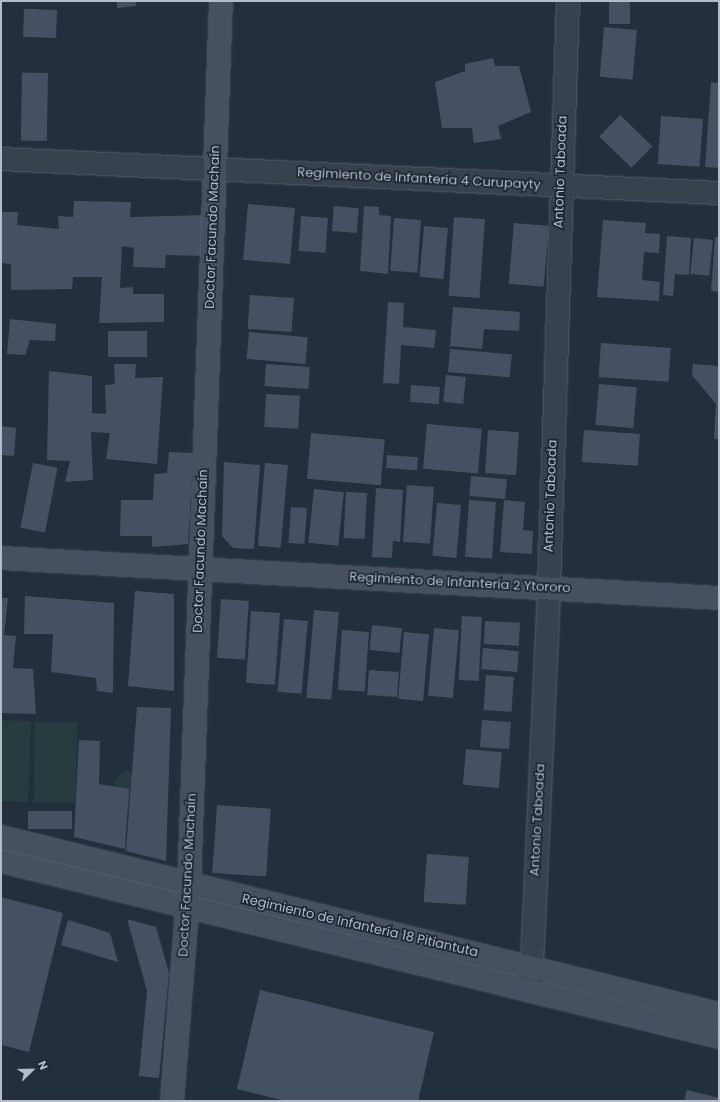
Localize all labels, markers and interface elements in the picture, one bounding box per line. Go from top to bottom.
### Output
street label: Antonio Taboada [551,115,571,229]
street label: Doctor Facundo Machaín [202,145,224,309]
street label: Regimiento de Infantería 4 Curupayty [297,165,541,193]
street label: Antonio Taboada [541,439,561,553]
street label: Doctor Facundo Machaín [190,469,212,633]
street label: Regimiento de Infantería 2 Ytororo [349,569,571,597]
street label: Antonio Taboada [527,763,549,877]
street label: Doctor Facundo Machaín [176,793,200,957]
street label: Regimiento de Infantería 18 Pitiantuta [240,891,480,961]
north arrow [12,1050,52,1090]
text: N [34,1058,52,1072]

